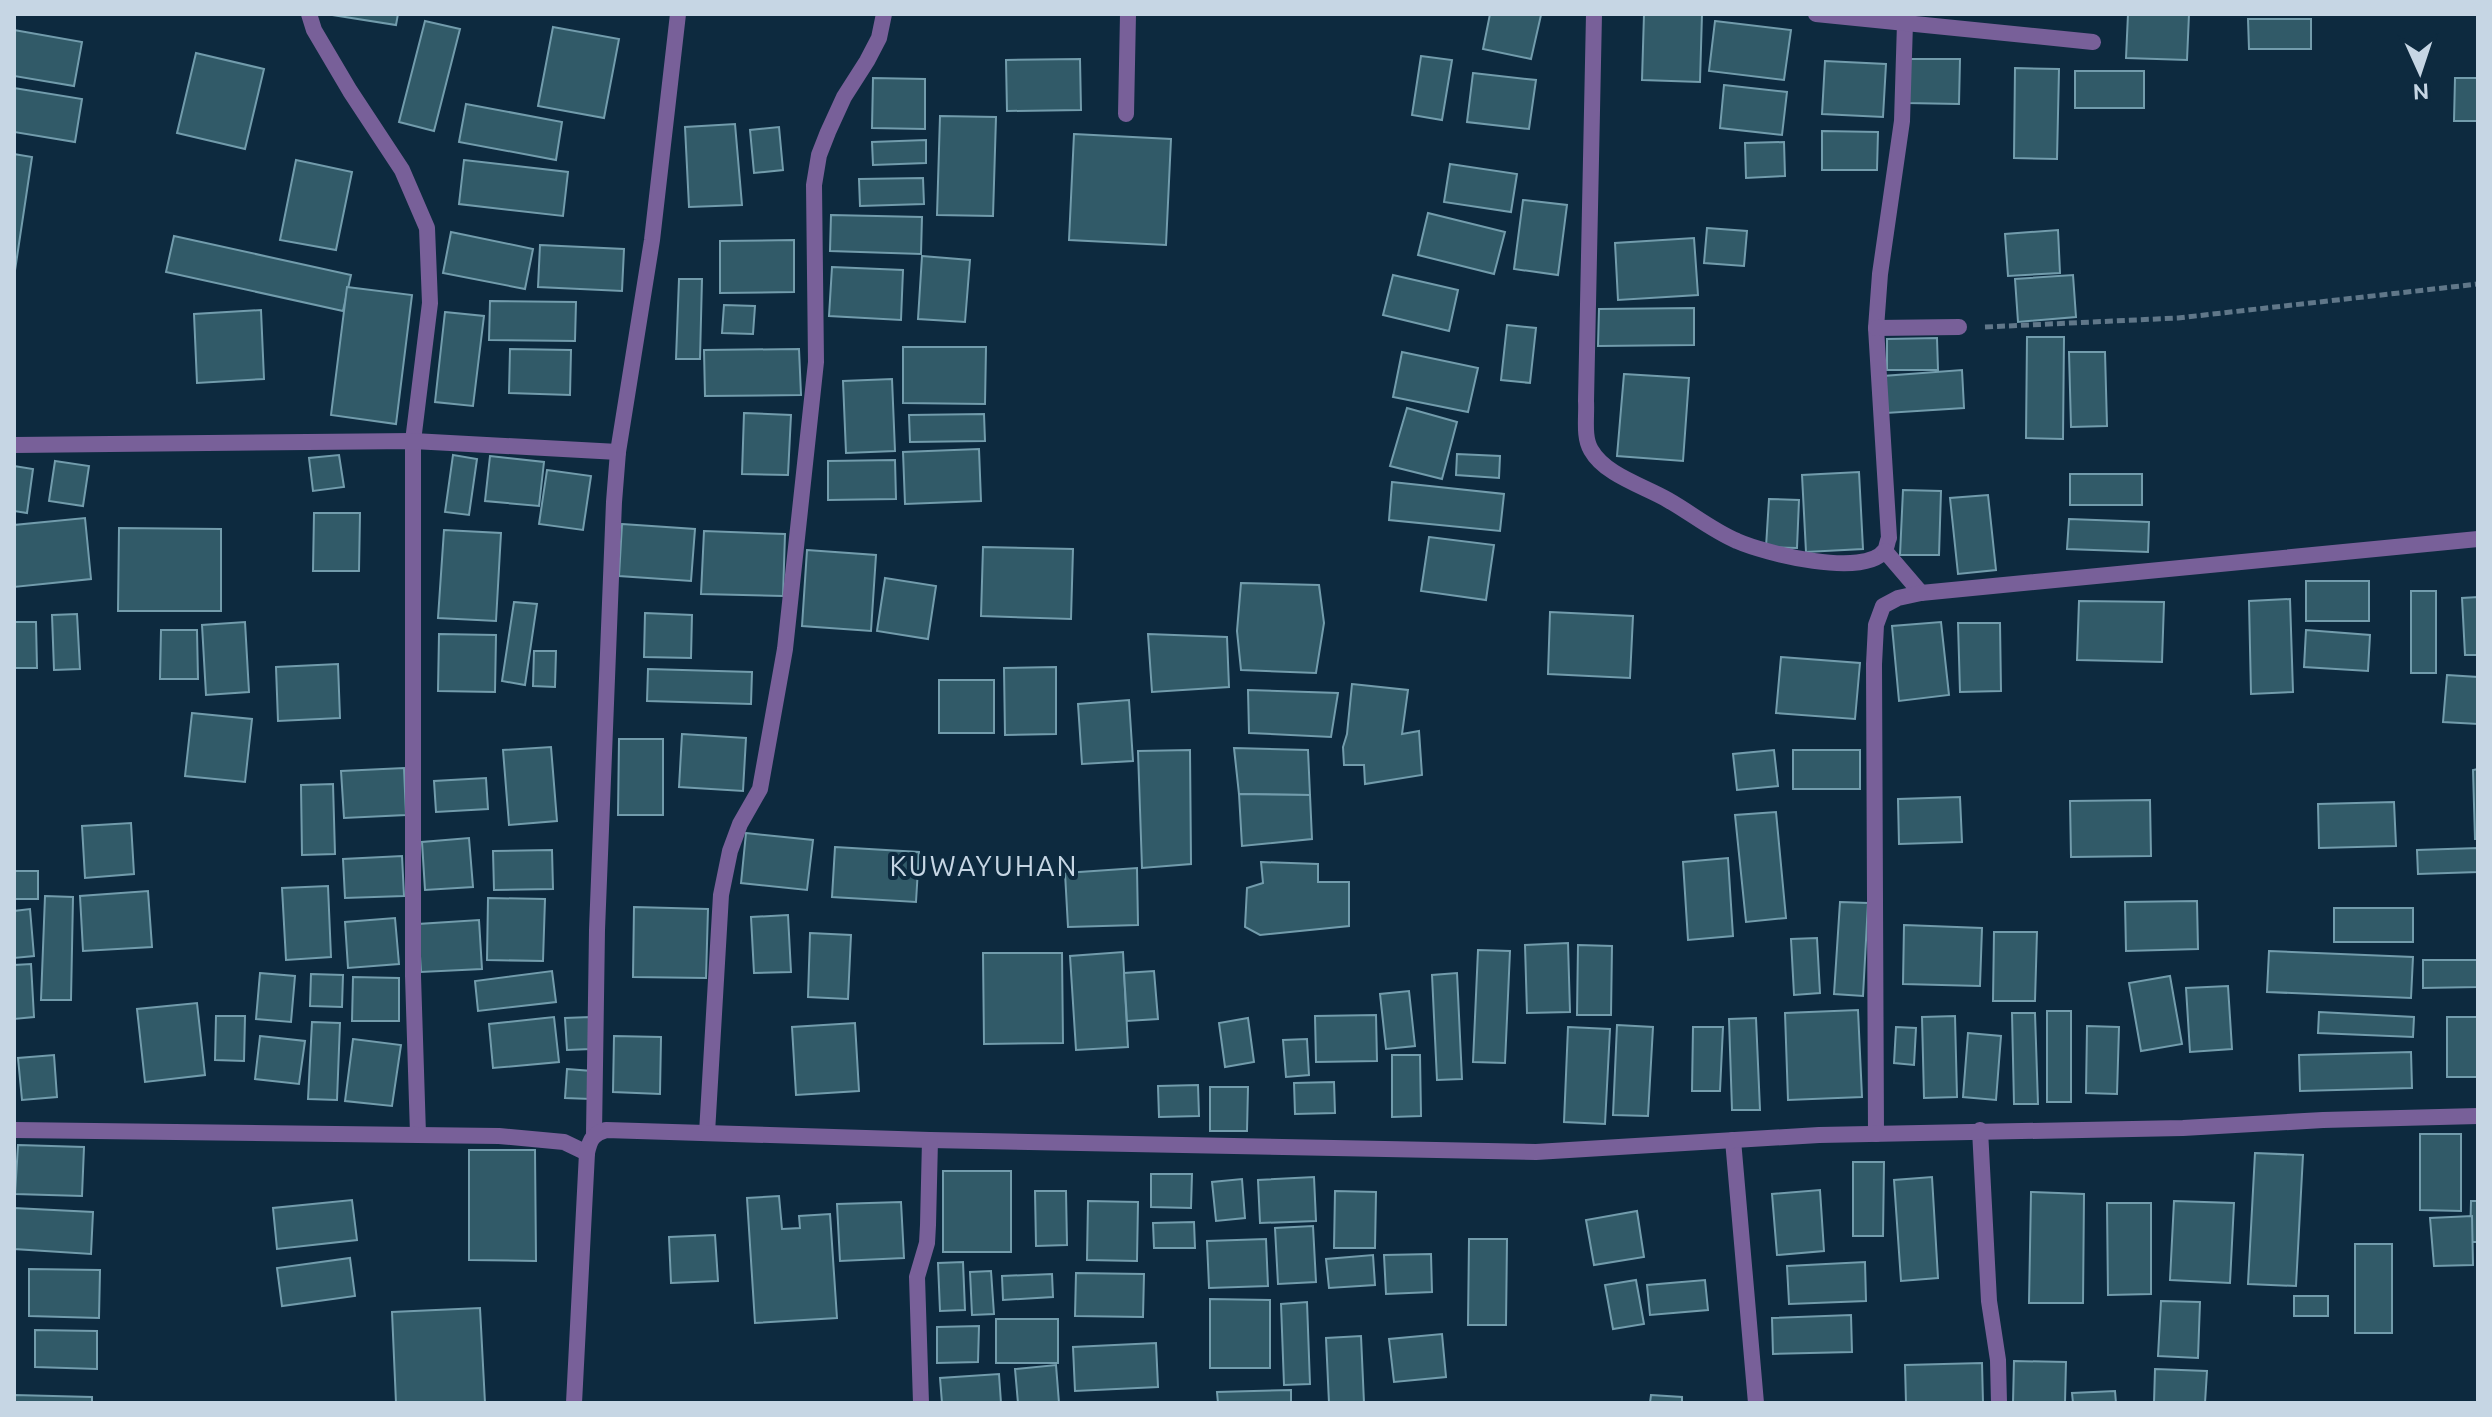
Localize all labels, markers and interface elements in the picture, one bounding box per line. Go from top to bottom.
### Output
north arrow [2380,32,2460,112]
text: N [2412,80,2430,105]
district label: KUWAYUHAN [890,850,1079,881]

